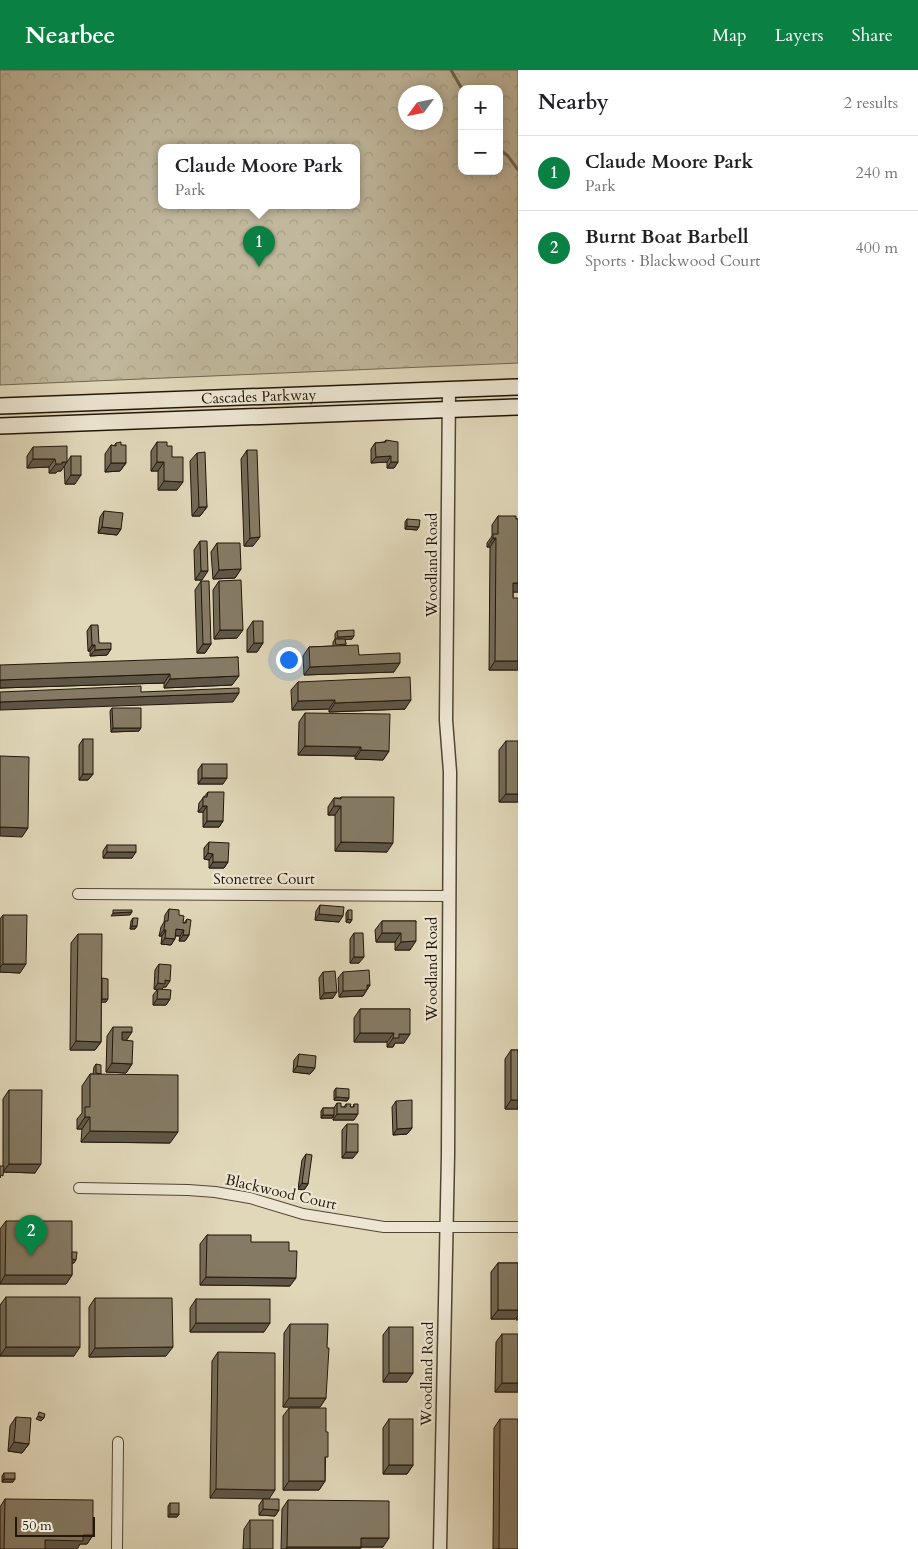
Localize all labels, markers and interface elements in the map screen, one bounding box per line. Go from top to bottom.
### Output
text: Nearbee [25,19,115,52]
text: Map [712,23,747,48]
text: Layers [775,23,824,48]
text: Share [852,23,893,48]
north arrow [398,85,443,130]
map controls [458,85,503,175]
button: + [458,85,503,130]
text: Nearby [538,88,609,117]
text: 2 results [844,92,898,114]
button: − [458,130,503,175]
popup [158,144,360,209]
text: Claude Moore Park [585,149,753,175]
text: Claude Moore Park [175,153,343,179]
text: 1 [550,162,558,184]
text: 240 m [856,162,898,184]
text: Park [585,175,616,197]
text: Park [175,179,206,201]
text: Burnt Boat Barbell [585,224,748,250]
pin: 1 [243,226,275,267]
text: 2 [550,237,558,259]
text: 400 m [856,237,898,259]
text: Sports · Blackwood Court [585,250,760,272]
street label: Cascades Parkway [201,384,317,409]
street label: Woodland Road [422,513,442,618]
your location [276,647,302,673]
street label: Stonetree Court [213,869,315,889]
street label: Woodland Road [422,917,442,1022]
street label: Blackwood Court [223,1169,339,1215]
pin: 2 [15,1215,47,1256]
street label: Woodland Road [416,1322,438,1427]
scale bar [15,1514,95,1537]
text: 50 m [22,1516,52,1535]

